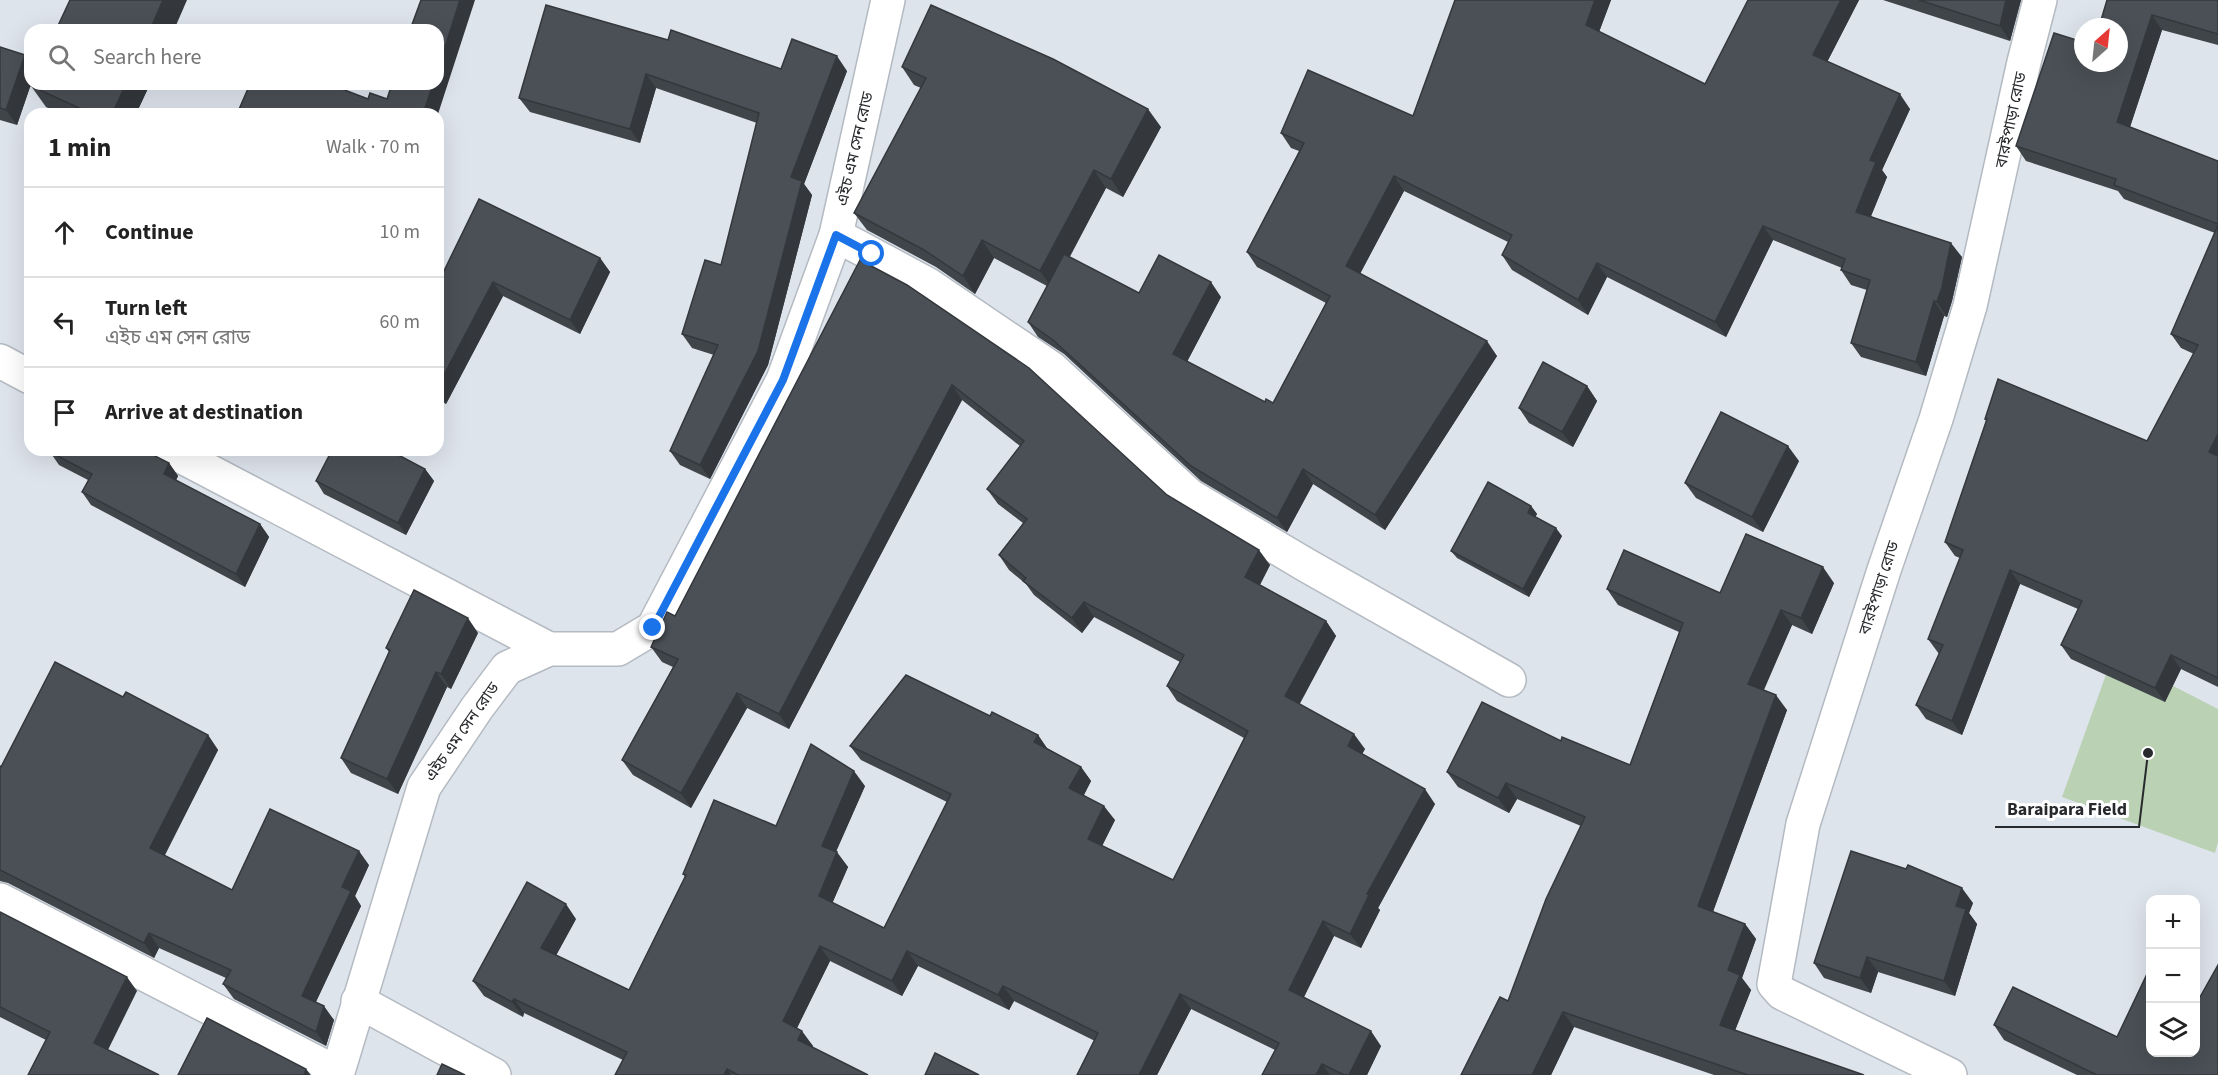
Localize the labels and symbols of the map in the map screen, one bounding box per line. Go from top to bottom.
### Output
north arrow [2074,18,2128,72]
street label: বারইপাড়া রোড [1990,69,2032,171]
street label: এইচ এম সেন রোড [831,89,879,208]
route start [858,240,884,266]
street label: বারইপাড়া রোড [1853,538,1905,639]
route end [639,614,665,640]
street label: এইচ এম সেন রোড [420,678,505,786]
callout: Baraipara Field [1995,791,2139,827]
text: Baraipara Field [2007,797,2127,822]

